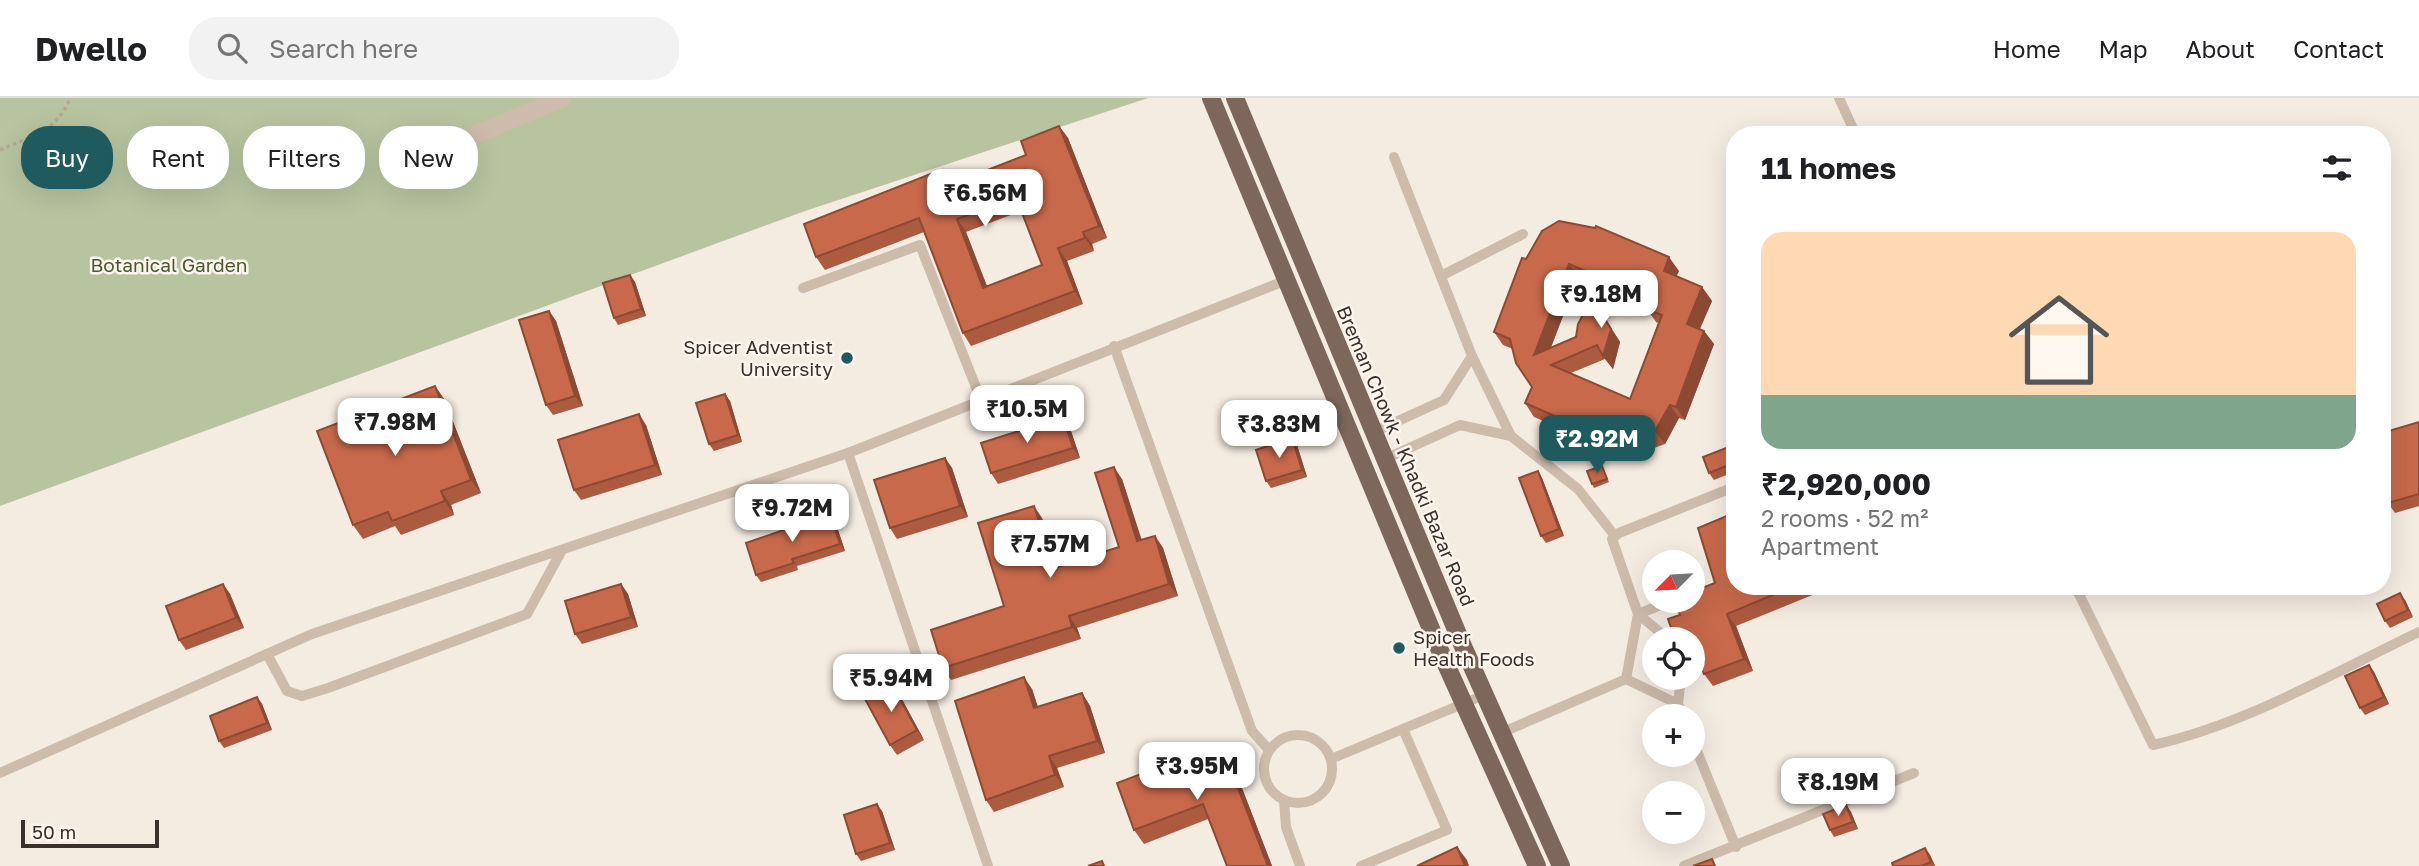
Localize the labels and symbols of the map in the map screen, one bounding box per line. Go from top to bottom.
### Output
pin: ₹6.56M [928,170,1042,229]
park label: Botanical Garden [91,253,247,276]
pin: ₹9.18M [1544,271,1658,330]
street label: Breman Chowk - Khadki Bazar Road [1333,302,1480,609]
place label: Spicer Adventist University [683,335,833,380]
marker: Spicer Adventist University [839,350,855,366]
pin: ₹10.5M [970,386,1084,445]
pin: ₹7.98M [338,398,452,458]
pin: ₹3.83M [1222,400,1336,460]
pin: ₹2.92M [1540,416,1654,475]
pin: ₹9.72M [735,484,849,544]
pin: ₹7.57M [993,520,1107,580]
north arrow [1642,550,1704,612]
place label: Spicer Health Foods [1413,625,1535,670]
marker: Spicer Health Foods [1391,640,1407,656]
pin: ₹5.94M [834,654,948,714]
pin: ₹3.95M [1140,742,1254,802]
pin: ₹8.19M [1781,758,1895,818]
scale bar [21,817,159,849]

